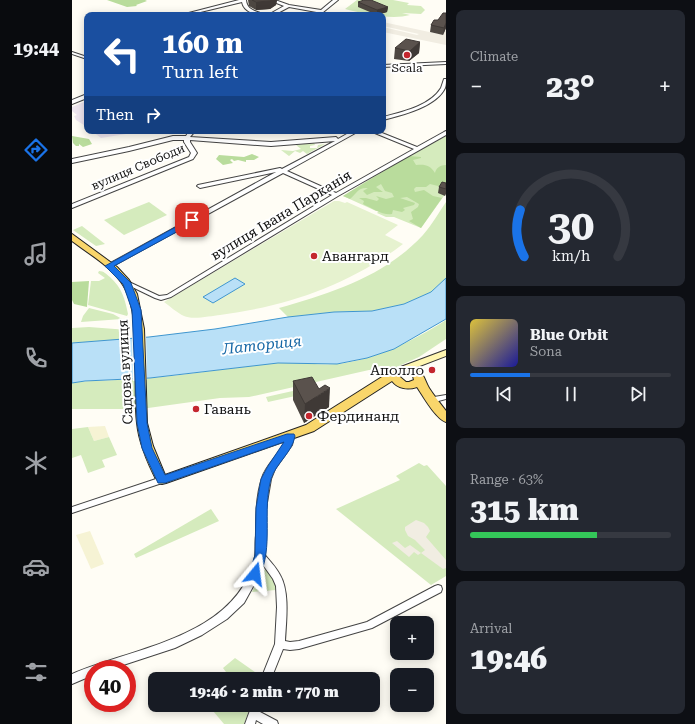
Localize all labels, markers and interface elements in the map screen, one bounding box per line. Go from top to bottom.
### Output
text: 160 m [162,27,243,60]
icon: left [96,28,148,80]
text: 19:44 [13,38,59,59]
text: Climate [470,49,518,64]
marker: Scala [402,50,412,60]
text: Turn left [162,61,238,82]
place label: Scala [391,61,423,75]
text: 23° [546,69,595,104]
text: − [470,74,482,99]
text: + [659,74,671,99]
icon: right [142,104,164,126]
text: Then [96,106,134,124]
icon: directions [22,136,50,164]
street label: вулиця Свободи [89,141,187,193]
street label: вулиця Івана Парканія [208,167,354,263]
text: 30 [547,201,594,250]
pin [175,203,209,237]
icon: arrive [181,209,203,231]
icon: music [22,240,50,268]
place label: Авангард [322,248,389,264]
text: km/h [551,248,590,264]
marker: Авангард [309,251,319,261]
street label: Садова вулиця [114,319,136,425]
text: Blue Orbit [530,326,608,344]
water label: Латориця [221,332,303,358]
icon: phone [22,344,50,372]
text: Sona [530,344,562,359]
place label: Аполло [370,362,424,378]
marker: Аполло [427,365,437,375]
icon: previous [493,383,515,405]
icon: pause [560,383,582,405]
icon: next [627,383,649,405]
place label: Гавань [204,401,252,417]
marker: Гавань [191,404,201,414]
place label: Фердинанд [317,408,399,424]
marker: Фердинанд [304,411,314,421]
icon: climate [22,449,50,477]
text: Range · 63% [470,472,543,487]
text: 315 km [470,492,579,527]
icon: car [22,553,50,581]
position arrow [234,553,276,595]
map controls [390,616,434,712]
button: + [390,616,434,660]
text: Arrival [470,621,512,636]
text: 19:46 [470,641,547,676]
icon: filters [22,658,50,686]
speed limit sign: 40 [84,660,136,712]
button: − [390,668,434,712]
text: 19:46 · 2 min · 770 m [189,683,339,701]

